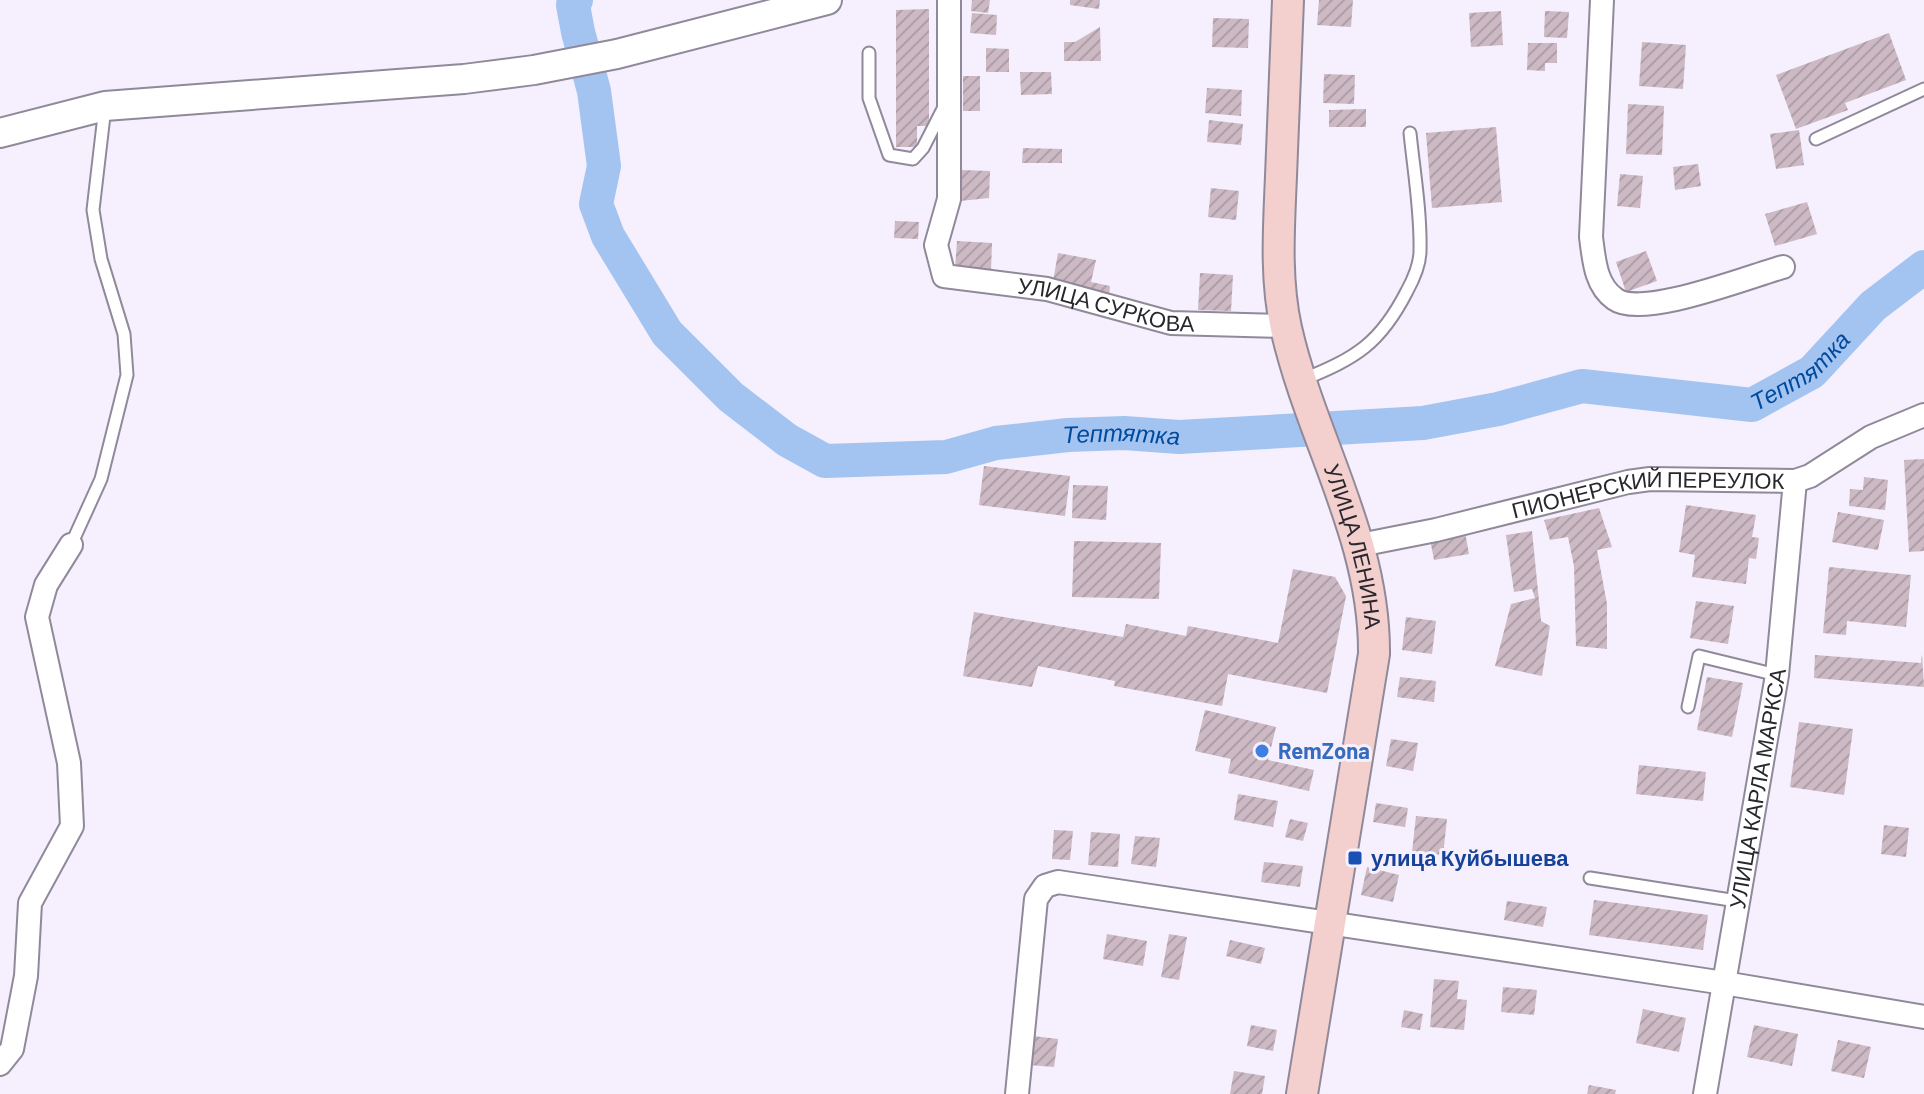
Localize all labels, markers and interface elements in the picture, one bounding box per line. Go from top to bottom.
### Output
street label: УЛИЦА СУРКОВА [1017,271,1195,336]
water label: Тептятка [1745,325,1855,416]
water label: Тептятка [1062,417,1181,450]
street label: УЛИЦА ЛЕНИНА [1320,460,1387,631]
street label: ПИОНЕРСКИЙ ПЕРЕУЛОК [1509,465,1785,523]
street label: УЛИЦА КАРЛА МАРКСА [1723,666,1790,911]
place label: RemZona [1278,737,1370,763]
marker: RemZona [1253,742,1271,760]
place label: улица Куйбышева [1371,844,1569,871]
marker: улица Куйбышева [1346,849,1364,867]

